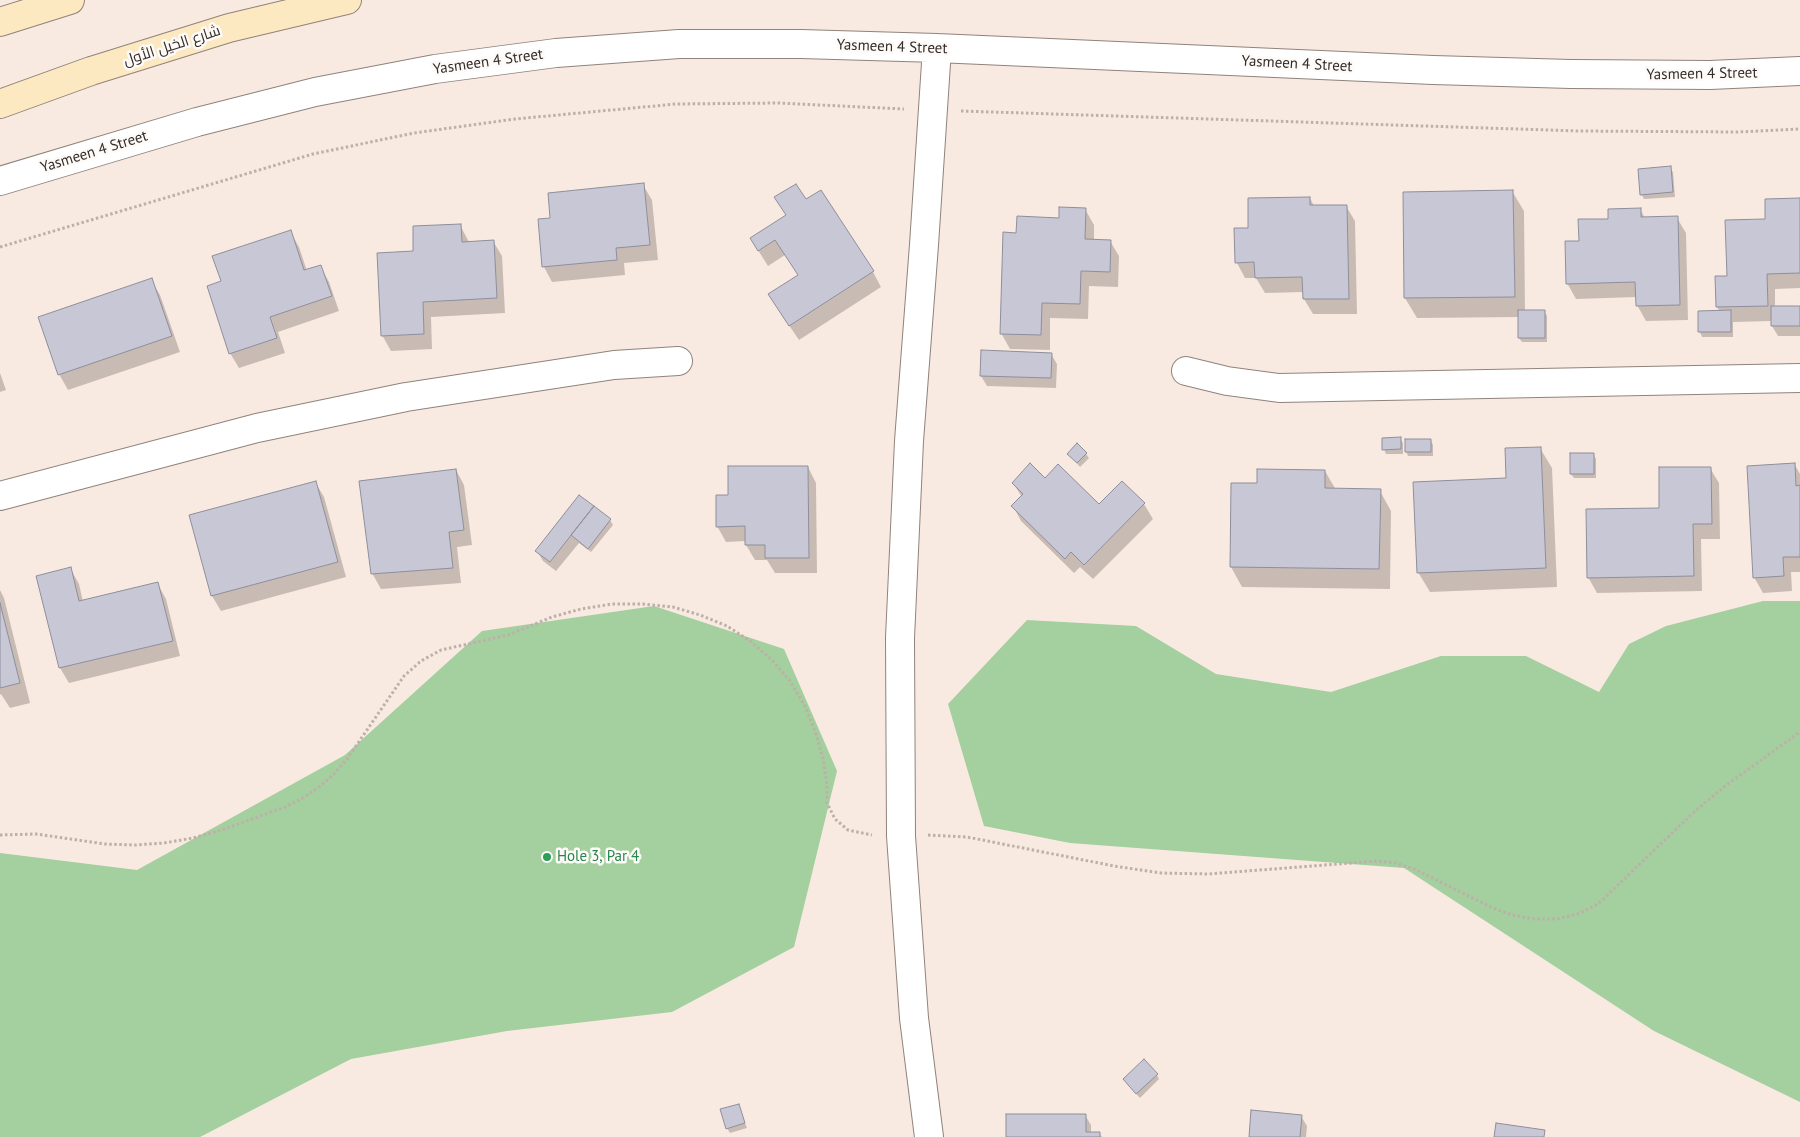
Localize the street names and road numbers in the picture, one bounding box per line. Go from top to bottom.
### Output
street label: شارع الخيل الأول [121,22,223,70]
street label: Yasmeen 4 Street [836,36,948,58]
street label: Yasmeen 4 Street [432,45,544,79]
street label: Yasmeen 4 Street [1241,52,1353,76]
street label: Yasmeen 4 Street [1646,64,1758,84]
street label: Yasmeen 4 Street [38,127,150,177]

